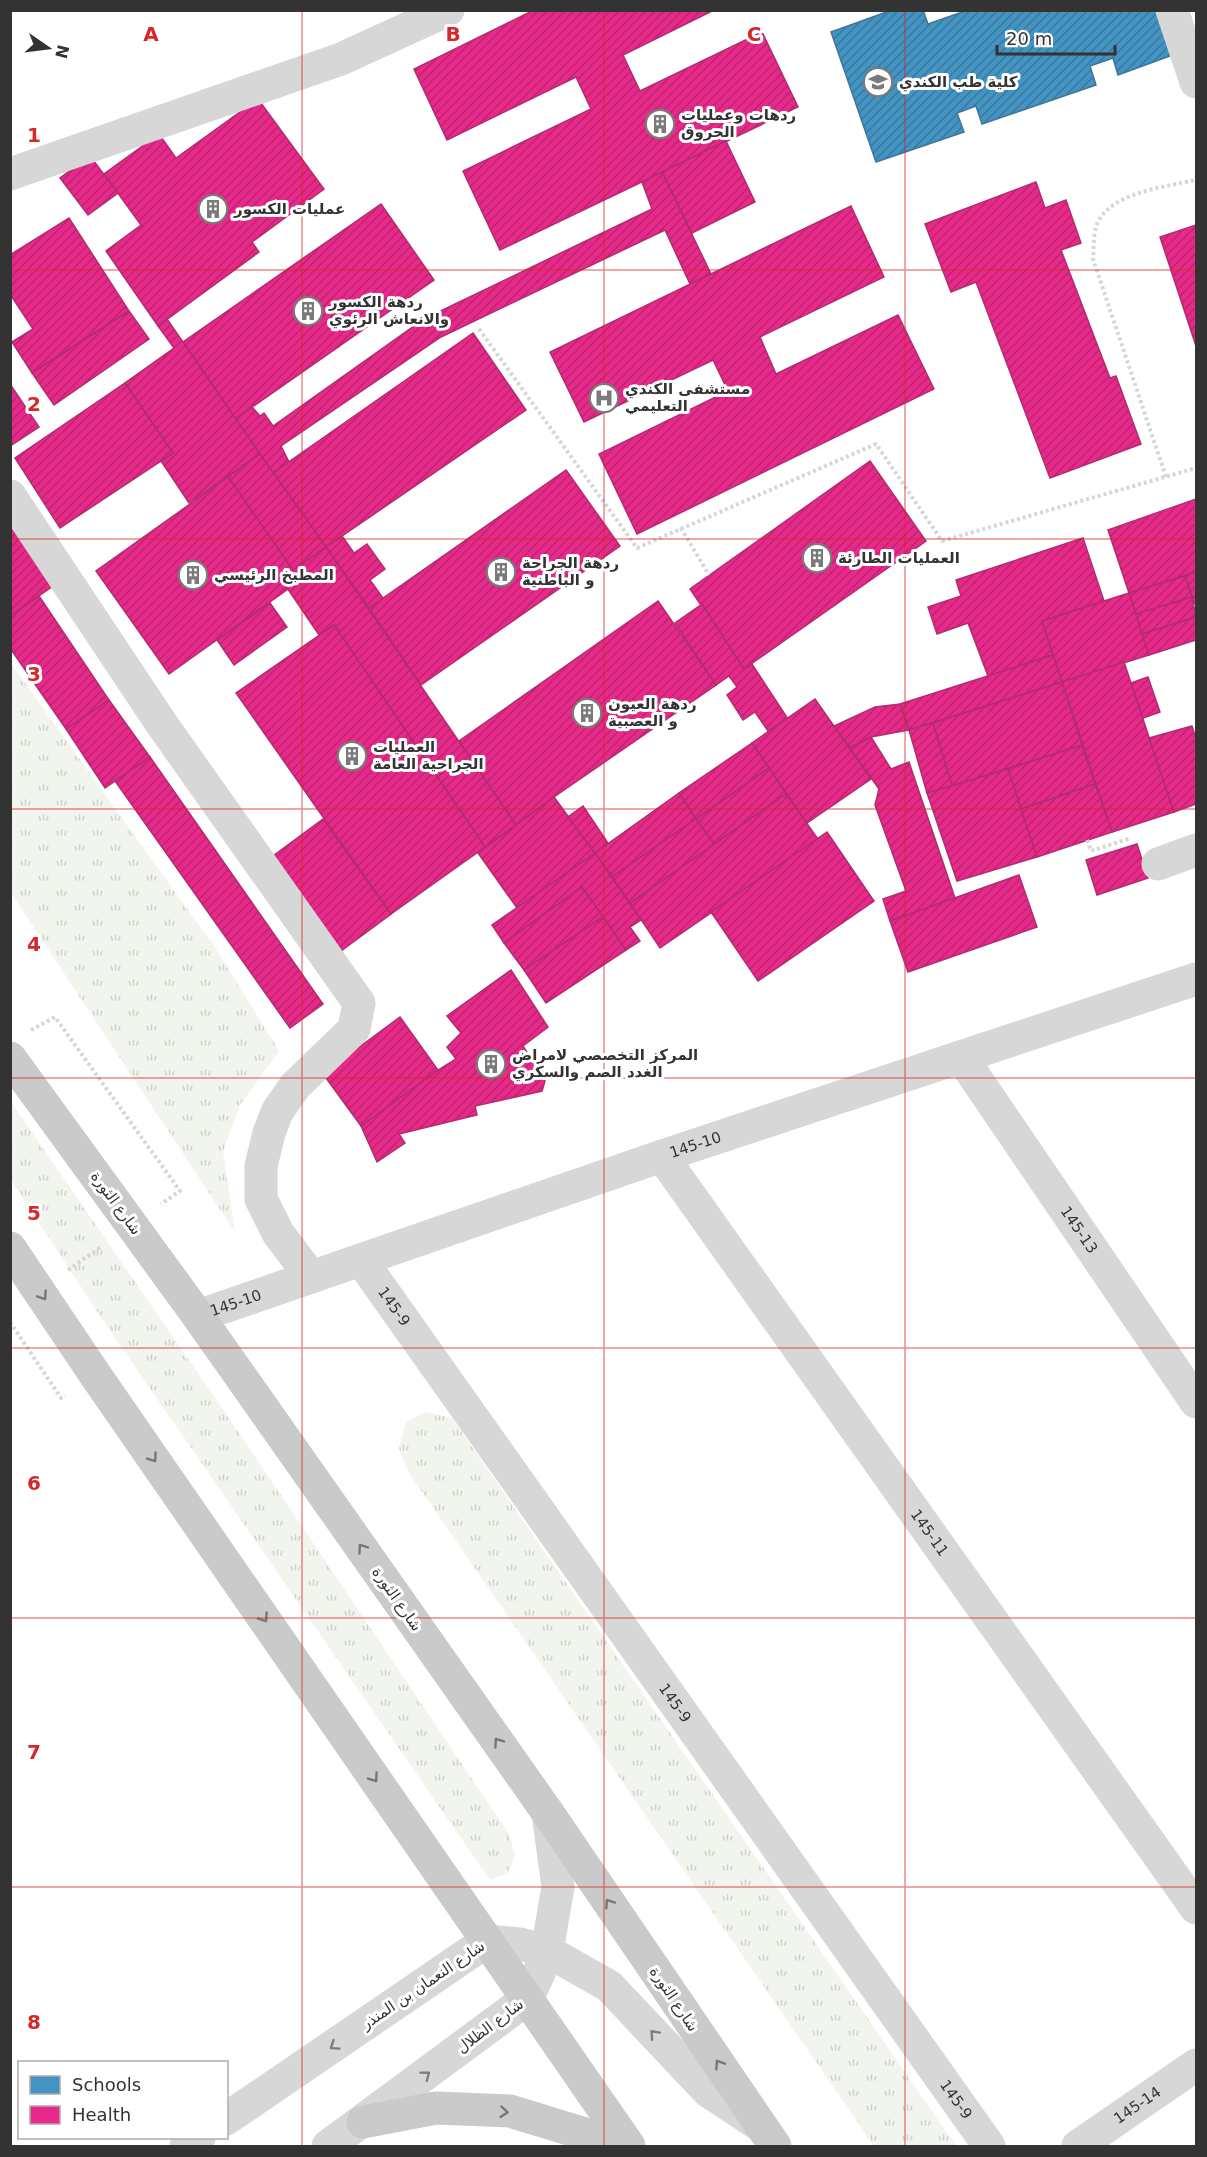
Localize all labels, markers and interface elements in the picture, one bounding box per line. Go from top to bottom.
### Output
north arrow [18,18,78,78]
scale bar [997,18,1116,56]
text: A [143,22,159,46]
text: B [445,22,461,46]
text: C [747,22,761,46]
text: 20 m [1006,28,1052,49]
text: N [51,43,73,60]
school or university icon: كلية طب الكندي [862,66,894,98]
place label: كلية طب الكندي [899,73,1018,92]
place label: ردهات وعمليات الحروق [681,106,796,141]
building icon: ردهات وعمليات الحروق [644,108,676,140]
text: 1 [27,123,41,147]
building icon: عمليات الكسور [197,193,229,225]
place label: عمليات الكسور [233,200,345,218]
place label: ردهة الكسور والانعاش الرئوي [328,293,449,329]
building icon: ردهة الكسور والانعاش الرئوي [292,295,324,327]
place label: مستشفى الكندي التعليمي [625,380,750,415]
hospital icon: مستشفى الكندي التعليمي [588,382,620,414]
text: 2 [27,392,41,416]
building icon: العمليات الطارئة [801,542,833,574]
place label: العمليات الطارئة [838,549,960,567]
place label: ردهة الجراحة و الباطنية [522,554,619,589]
building icon: ردهة الجراحة و الباطنية [485,556,517,588]
building icon: المطبخ الرئيسي [177,559,209,591]
place label: المطبخ الرئيسي [214,566,334,584]
text: 3 [27,662,41,686]
place label: ردهة العيون و العصبية [608,695,697,730]
building icon: ردهة العيون و العصبية [571,697,603,729]
place label: العمليات الجراحية العامة [373,738,484,773]
building icon: العمليات الجراحية العامة [336,740,368,772]
text: 4 [27,932,41,956]
place label: المركز التخصصي لامراض الغدد الصم والسكري [512,1046,698,1082]
building icon: المركز التخصصي لامراض الغدد الصم والسكري [475,1048,507,1080]
street label: 145-10 [667,1128,723,1162]
street label: شارع الثورة [87,1168,145,1238]
text: 5 [27,1201,41,1225]
street label: 145-13 [1057,1203,1101,1257]
street label: 145-9 [374,1284,414,1329]
street label: 145-10 [208,1286,264,1320]
one-way arrow [36,1290,47,1301]
one-way arrow [146,1451,157,1462]
text: 6 [27,1471,41,1495]
street label: 145-11 [907,1506,952,1560]
one-way arrow [358,1544,369,1555]
street label: شارع الثورة [368,1563,426,1635]
one-way arrow [256,1612,268,1622]
street label: 145-9 [655,1680,695,1726]
one-way arrow [494,1738,505,1749]
text: 7 [27,1740,41,1764]
one-way arrow [367,1772,378,1783]
one-way arrow [605,1898,616,1909]
street label: شارع النعمان بن المنذر [357,1937,488,2034]
street label: شارع الثورة [646,1963,702,2035]
street label: شارع الظلال [453,1995,527,2057]
text: 8 [27,2010,41,2034]
one-way arrow [650,2030,661,2041]
one-way arrow [329,2039,340,2050]
one-way arrow [715,2059,726,2070]
legend [18,2061,228,2139]
one-way arrow [419,2071,430,2082]
text: Schools [72,2074,141,2095]
street label: 145-9 [936,2077,976,2122]
street label: 145-14 [1110,2083,1164,2128]
text: Health [72,2104,131,2125]
one-way arrow [499,2105,508,2118]

